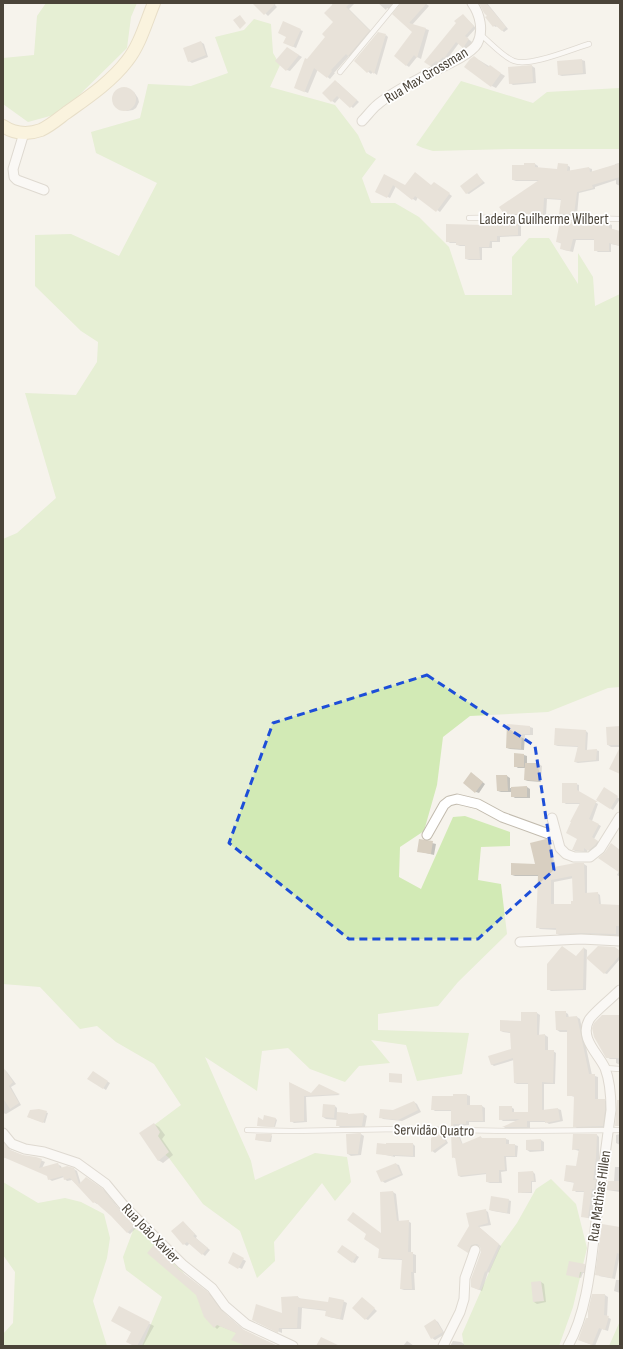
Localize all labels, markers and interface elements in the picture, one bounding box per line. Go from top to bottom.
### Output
street label: Rua Max Grossman [381,43,472,108]
street label: Ladeira Guilherme Wilbert [479,210,609,229]
street label: Servidão Quatro [394,1120,474,1141]
street label: Rua Mathias Hillen [584,1149,615,1243]
street label: Rua João Xavier [117,1199,184,1268]

